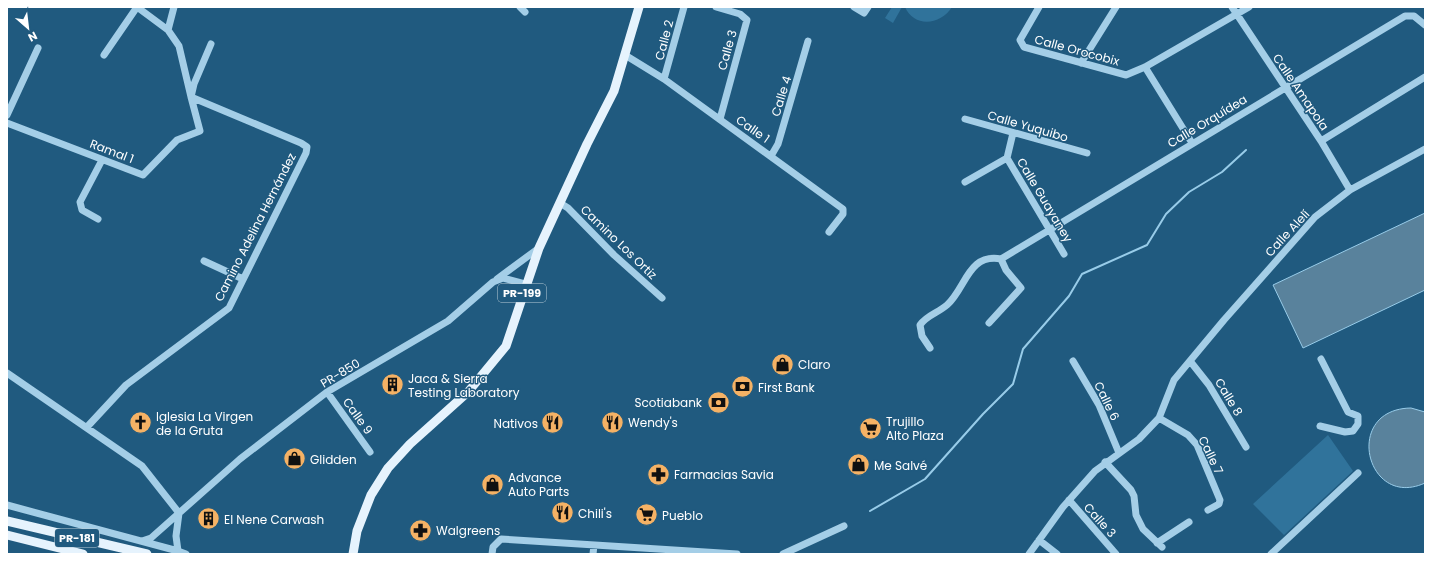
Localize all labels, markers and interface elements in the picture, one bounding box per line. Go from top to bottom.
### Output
north arrow [8,8,48,48]
street label: Calle 2 [651,18,678,62]
text: N [25,28,40,46]
street label: Calle 3 [713,28,741,72]
street label: Calle Orocobix [1033,30,1122,70]
street label: Calle Amapola [1269,50,1333,134]
street label: Calle 4 [767,73,795,118]
street label: Calle Orquídea [1164,90,1250,152]
street label: Calle Yuquibo [986,106,1071,146]
street label: Calle 1 [733,111,773,147]
street label: Ramal 1 [88,135,136,167]
street label: Camino Adelina Hernández [210,150,300,304]
street label: Calle Guayaney [1013,155,1077,246]
street label: Camino Los Ortiz [577,201,661,283]
street label: Calle Alelí [1261,206,1313,260]
road number: PR-199 [498,284,546,302]
shop icon: Claro [769,351,795,377]
street label: PR-850 [317,355,363,391]
place label: Claro [798,356,831,373]
place label: Jaca & Sierra Testing Laboratory [408,370,520,401]
building icon: Jaca & Sierra Testing Laboratory [379,372,405,398]
bank icon: First Bank [730,374,756,400]
street label: Calle 8 [1211,375,1247,419]
place label: First Bank [758,379,815,396]
street label: Calle 6 [1090,379,1124,423]
bank icon: Scotiabank [705,389,731,415]
street label: Calle 9 [339,394,377,438]
place label: Scotiabank [634,394,703,411]
place label: Iglesia La Virgen de la Gruta [156,408,253,439]
restaurant icon: Wendy's [599,409,625,435]
church icon: Iglesia La Virgen de la Gruta [127,410,153,436]
restaurant icon: Nativos [540,410,566,436]
place label: Trujillo Alto Plaza [886,413,944,444]
place label: Wendy's [628,414,678,431]
place label: Nativos [493,415,538,432]
supermarket icon: Trujillo Alto Plaza [857,415,883,441]
street label: Calle 7 [1194,433,1228,477]
shop icon: Glidden [282,446,308,472]
place label: Glidden [310,451,357,468]
shop icon: Me Salvé [845,452,871,478]
place label: Me Salvé [874,457,927,474]
pharmacy icon: Farmacias Savia [646,461,672,487]
place label: Farmacias Savia [674,466,774,483]
place label: Advance Auto Parts [508,469,569,500]
shop icon: Advance Auto Parts [480,471,506,497]
street label: Calle 3 [1080,499,1120,541]
restaurant icon: Chili's [550,500,576,526]
supermarket icon: Pueblo [634,502,660,528]
place label: Chili's [578,505,612,522]
building icon: El Nene Carwash [196,506,222,532]
place label: Pueblo [662,507,703,524]
place label: El Nene Carwash [224,511,324,528]
pharmacy icon: Walgreens [407,517,433,543]
place label: Walgreens [436,522,500,539]
road number: PR-181 [55,529,99,547]

